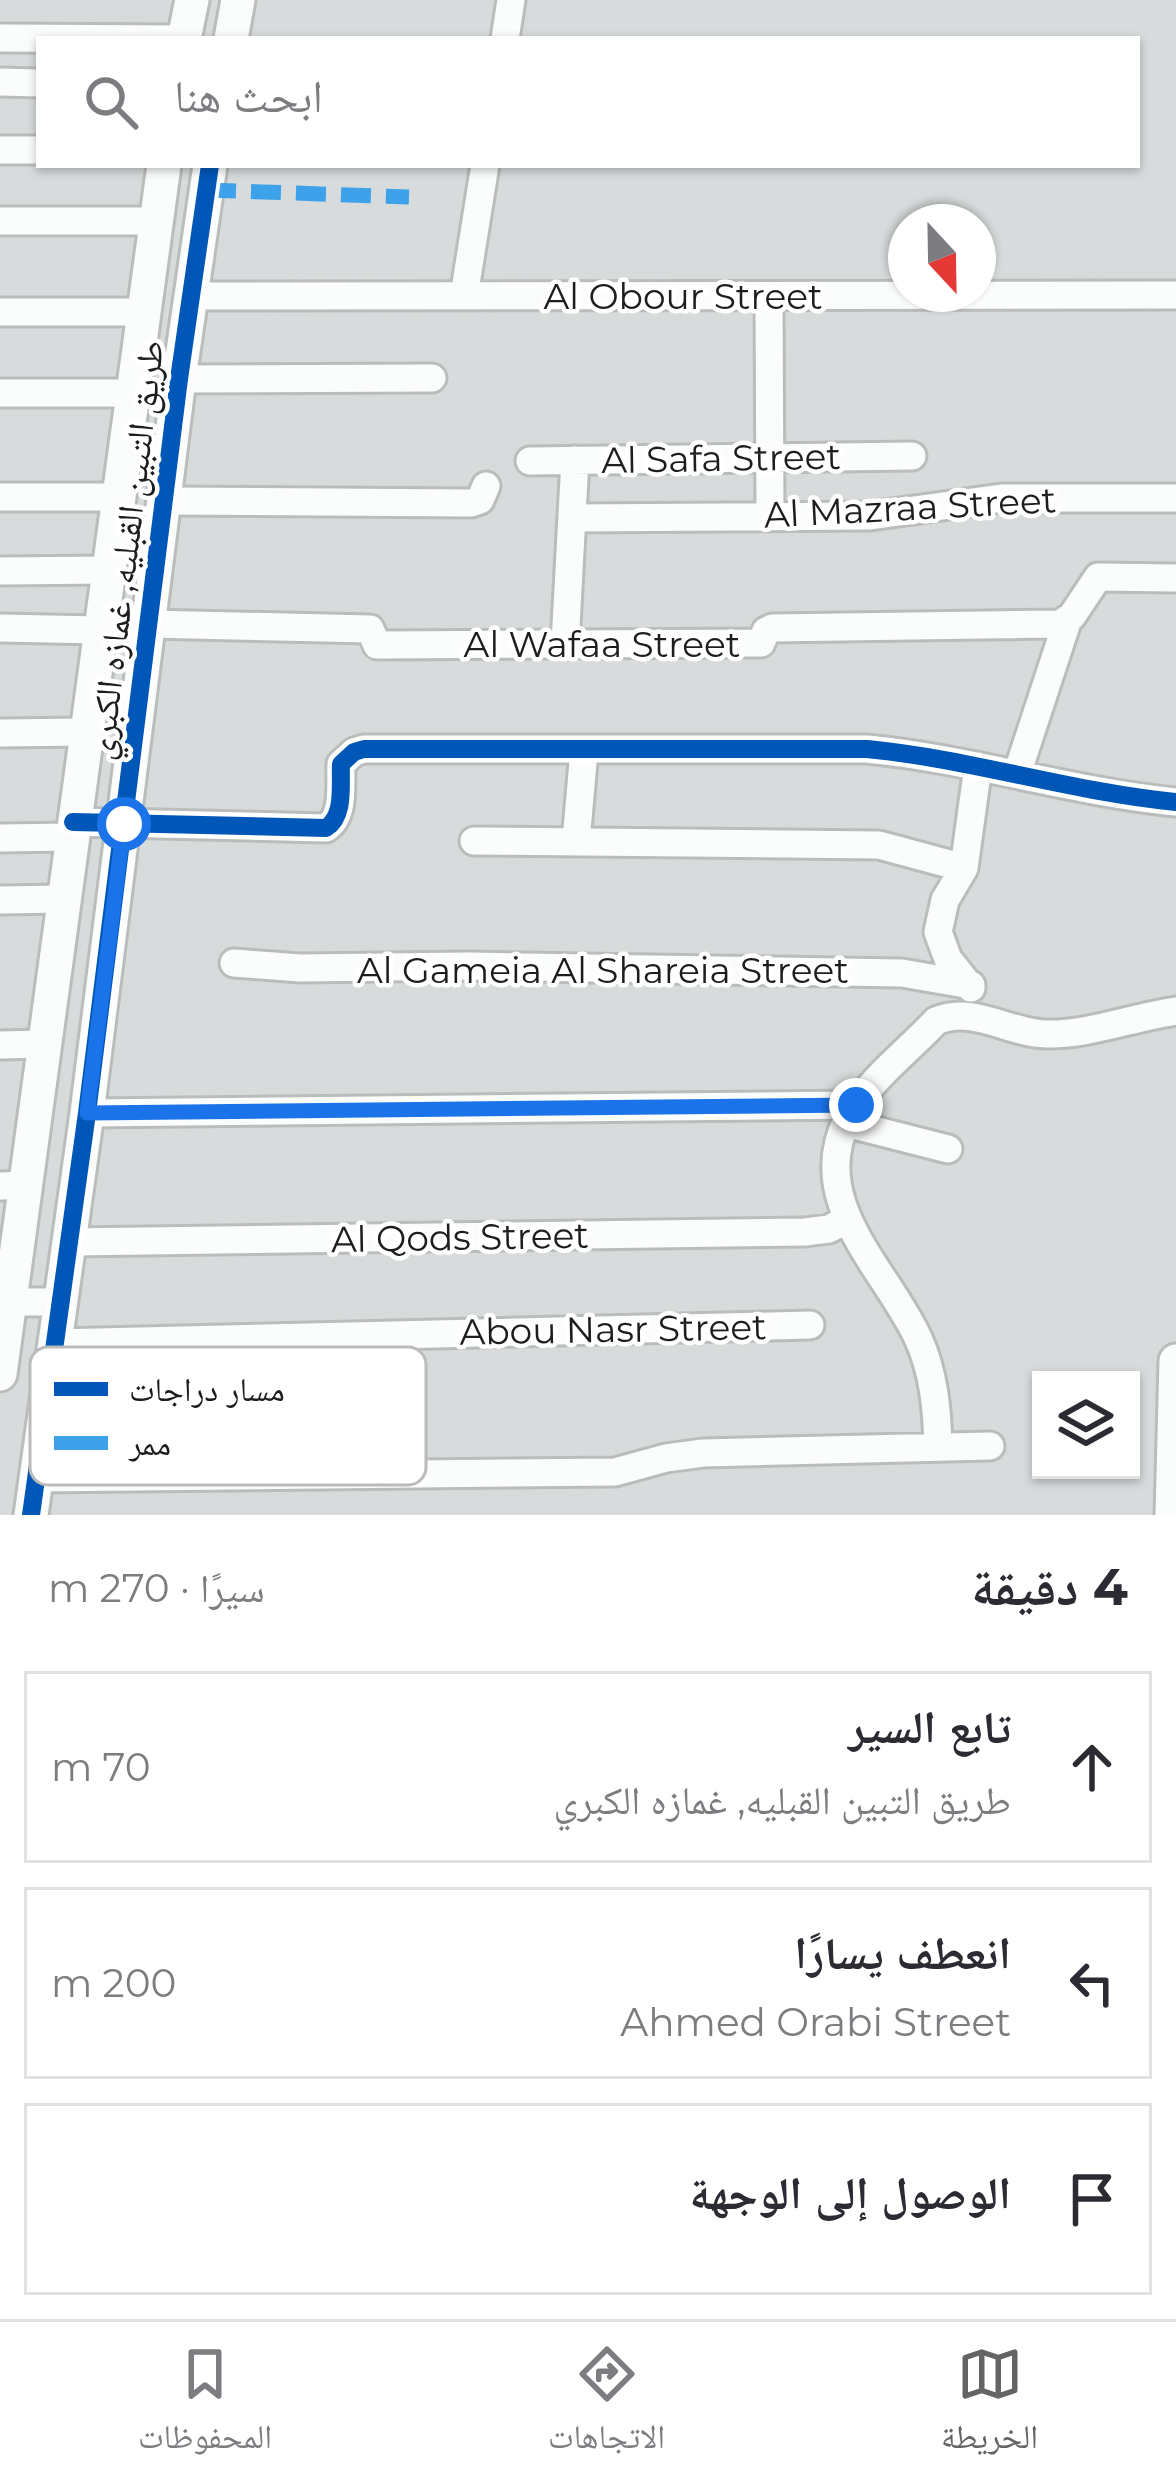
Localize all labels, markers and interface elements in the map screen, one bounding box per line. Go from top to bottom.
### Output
search box [36,36,1140,168]
text: ابحث هنا [174,68,323,123]
icon: search [78,69,144,135]
north arrow [888,204,996,312]
street label: Al Obour Street [543,274,823,318]
street label: طريق التبين القبليه, غمازه الكبري [77,338,180,763]
street label: Al Safa Street [601,434,841,482]
street label: Al Mazraa Street [763,477,1057,537]
street label: Al Wafaa Street [464,622,740,666]
route start [97,797,151,851]
street label: Al Gameia Al Shareia Street [357,948,849,992]
route end [829,1078,883,1132]
street label: Al Qods Street [331,1213,589,1261]
street label: Abou Nasr Street [459,1304,767,1354]
legend [30,1347,426,1485]
text: مسار دراجات [129,1369,285,1409]
map controls [1032,1371,1140,1479]
button: layers [1032,1371,1140,1479]
text: ممر [128,1423,171,1463]
text: 4 دقيقة [971,1556,1128,1618]
text: سيرًا · 270 m [48,1564,265,1612]
text: تابع السير [848,1699,1011,1754]
icon: ahead [1059,1734,1125,1800]
text: 70 m [51,1743,151,1791]
text: طريق التبين القبليه, غمازه الكبري [554,1776,1011,1824]
text: انعطف يسارًا [794,1925,1011,1980]
icon: left [1059,1950,1125,2016]
text: 200 m [51,1959,176,2007]
text: Ahmed Orabi Street [620,1998,1011,2046]
text: الوصول إلى الوجهة [690,2165,1011,2220]
icon: arrive [1059,2166,1125,2232]
tab: المحفوظات [138,2341,272,2469]
tab: الاتجاهات [548,2341,665,2469]
tab: الخريطة [941,2341,1038,2469]

